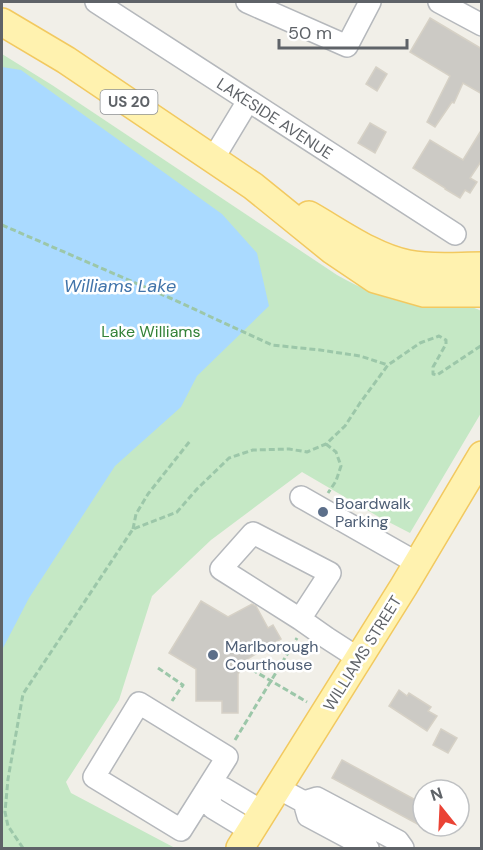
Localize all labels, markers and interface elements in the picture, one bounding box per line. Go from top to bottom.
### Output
scale bar [279,12,406,50]
text: 50 m [288,21,332,45]
street label: LAKESIDE AVENUE [213,73,337,164]
road number: US 20 [100,90,158,114]
water label: Williams Lake [64,274,176,298]
park label: Lake Williams [101,321,201,342]
place label: Boardwalk Parking [335,493,411,532]
marker: Boardwalk Parking [316,505,330,519]
street label: WILLIAMS STREET [319,592,406,715]
place label: Marlborough Courthouse [225,636,319,675]
marker: Marlborough Courthouse [206,648,220,662]
north arrow [411,778,471,838]
text: N [428,782,445,806]

